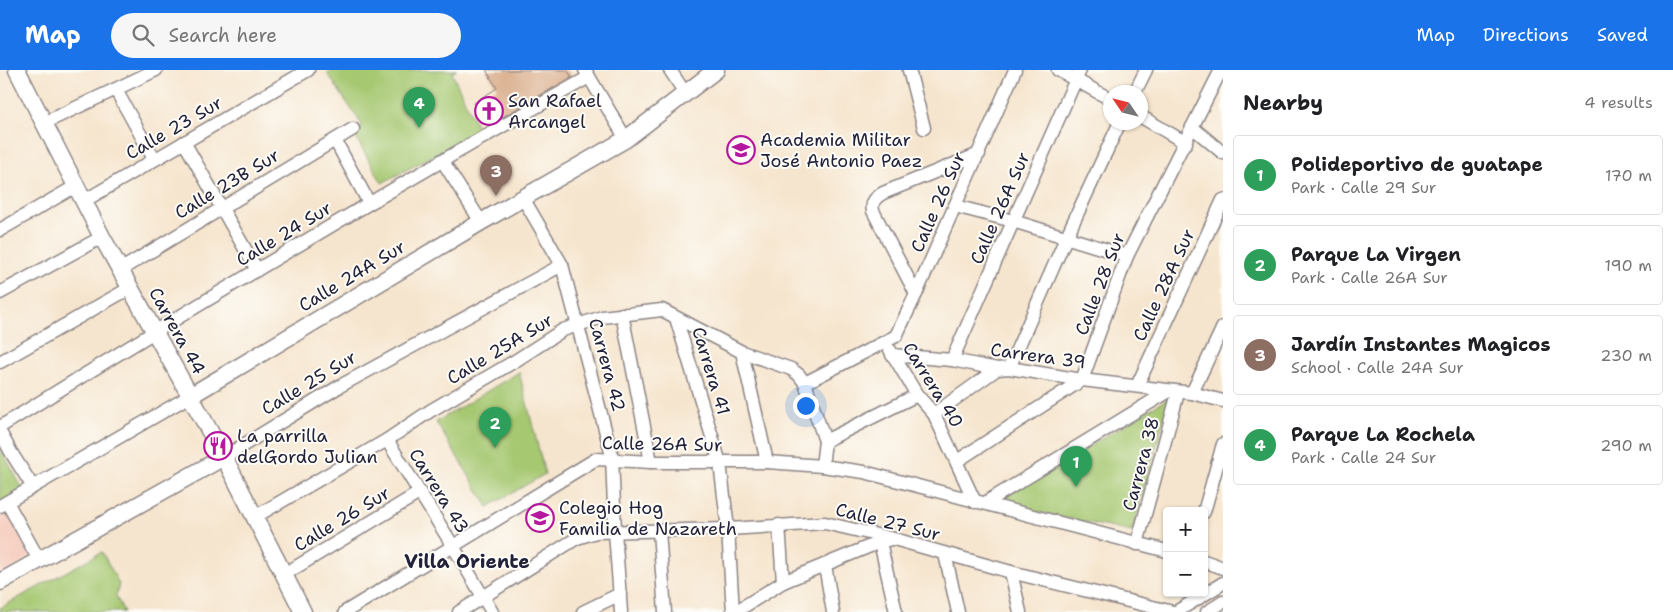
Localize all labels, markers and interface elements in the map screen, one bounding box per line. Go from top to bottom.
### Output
search box [111,13,461,58]
text: Map [25,19,81,51]
icon: search [129,21,157,49]
text: Search here [169,23,277,48]
text: Map [1417,23,1455,47]
text: Directions [1483,23,1569,47]
text: Saved [1597,23,1648,47]
north arrow [1103,85,1148,130]
pin: 4 [403,87,435,128]
place label: San Rafael Arcangel [508,89,602,134]
text: Nearby [1243,89,1323,117]
street label: Calle 23 Sur [121,91,227,165]
text: 4 results [1584,92,1653,113]
church icon: San Rafael Arcangel [474,96,504,126]
place label: Academia Militar José Antonio Paez [760,128,922,173]
school or university icon: Academia Militar José Antonio Paez [726,135,756,165]
street label: Calle 23B Sur [170,143,284,225]
street label: Calle 26 Sur [905,148,971,256]
street label: Calle 26A Sur [965,148,1035,268]
text: Polideportivo de guatape [1291,152,1543,177]
pin: 3 [480,155,512,196]
text: 1 [1256,165,1264,186]
text: 170 m [1605,165,1652,186]
text: Park · Calle 29 Sur [1291,177,1436,198]
street label: Calle 24 Sur [232,196,336,272]
street label: Calle 28A Sur [1128,225,1200,345]
street label: Calle 28 Sur [1069,229,1131,339]
street label: Calle 24A Sur [294,235,410,317]
text: Parque La Virgen [1291,242,1461,267]
text: 2 [1254,255,1266,276]
text: 190 m [1605,255,1652,276]
text: Park · Calle 26A Sur [1291,267,1448,288]
street label: Carrera 44 [143,283,211,379]
street label: Calle 25A Sur [442,308,558,390]
street label: Carrera 42 [583,316,631,414]
street label: Carrera 41 [686,324,736,418]
text: Jardín Instantes Magicos [1291,332,1550,357]
street label: Carrera 39 [989,337,1087,375]
street label: Carrera 40 [897,338,969,432]
street label: Calle 25 Sur [257,345,361,421]
text: 3 [1254,345,1266,366]
text: 230 m [1600,345,1652,366]
text: School · Calle 24A Sur [1291,357,1464,378]
your location [793,393,819,419]
pin: 2 [479,407,511,448]
street label: Carrera 38 [1117,414,1165,514]
text: Parque La Rochela [1291,422,1475,447]
place label: La parrilla delGordo Julian [237,424,378,469]
restaurant icon: La parrilla delGordo Julian [203,431,233,461]
street label: Calle 26A Sur [602,431,722,457]
text: 4 [1254,435,1266,456]
text: 290 m [1600,435,1652,456]
street label: Carrera 43 [403,444,475,538]
pin: 1 [1060,446,1092,487]
text: Park · Calle 24 Sur [1291,447,1436,468]
street label: Calle 26 Sur [290,481,394,557]
place label: Colegio Hog Familia de Nazareth [559,496,737,541]
street label: Calle 27 Sur [833,497,943,547]
school or university icon: Colegio Hog Familia de Nazareth [525,503,555,533]
map controls [1163,507,1208,597]
button: + [1163,507,1208,552]
district label: Villa Oriente [404,549,530,574]
button: − [1163,552,1208,597]

